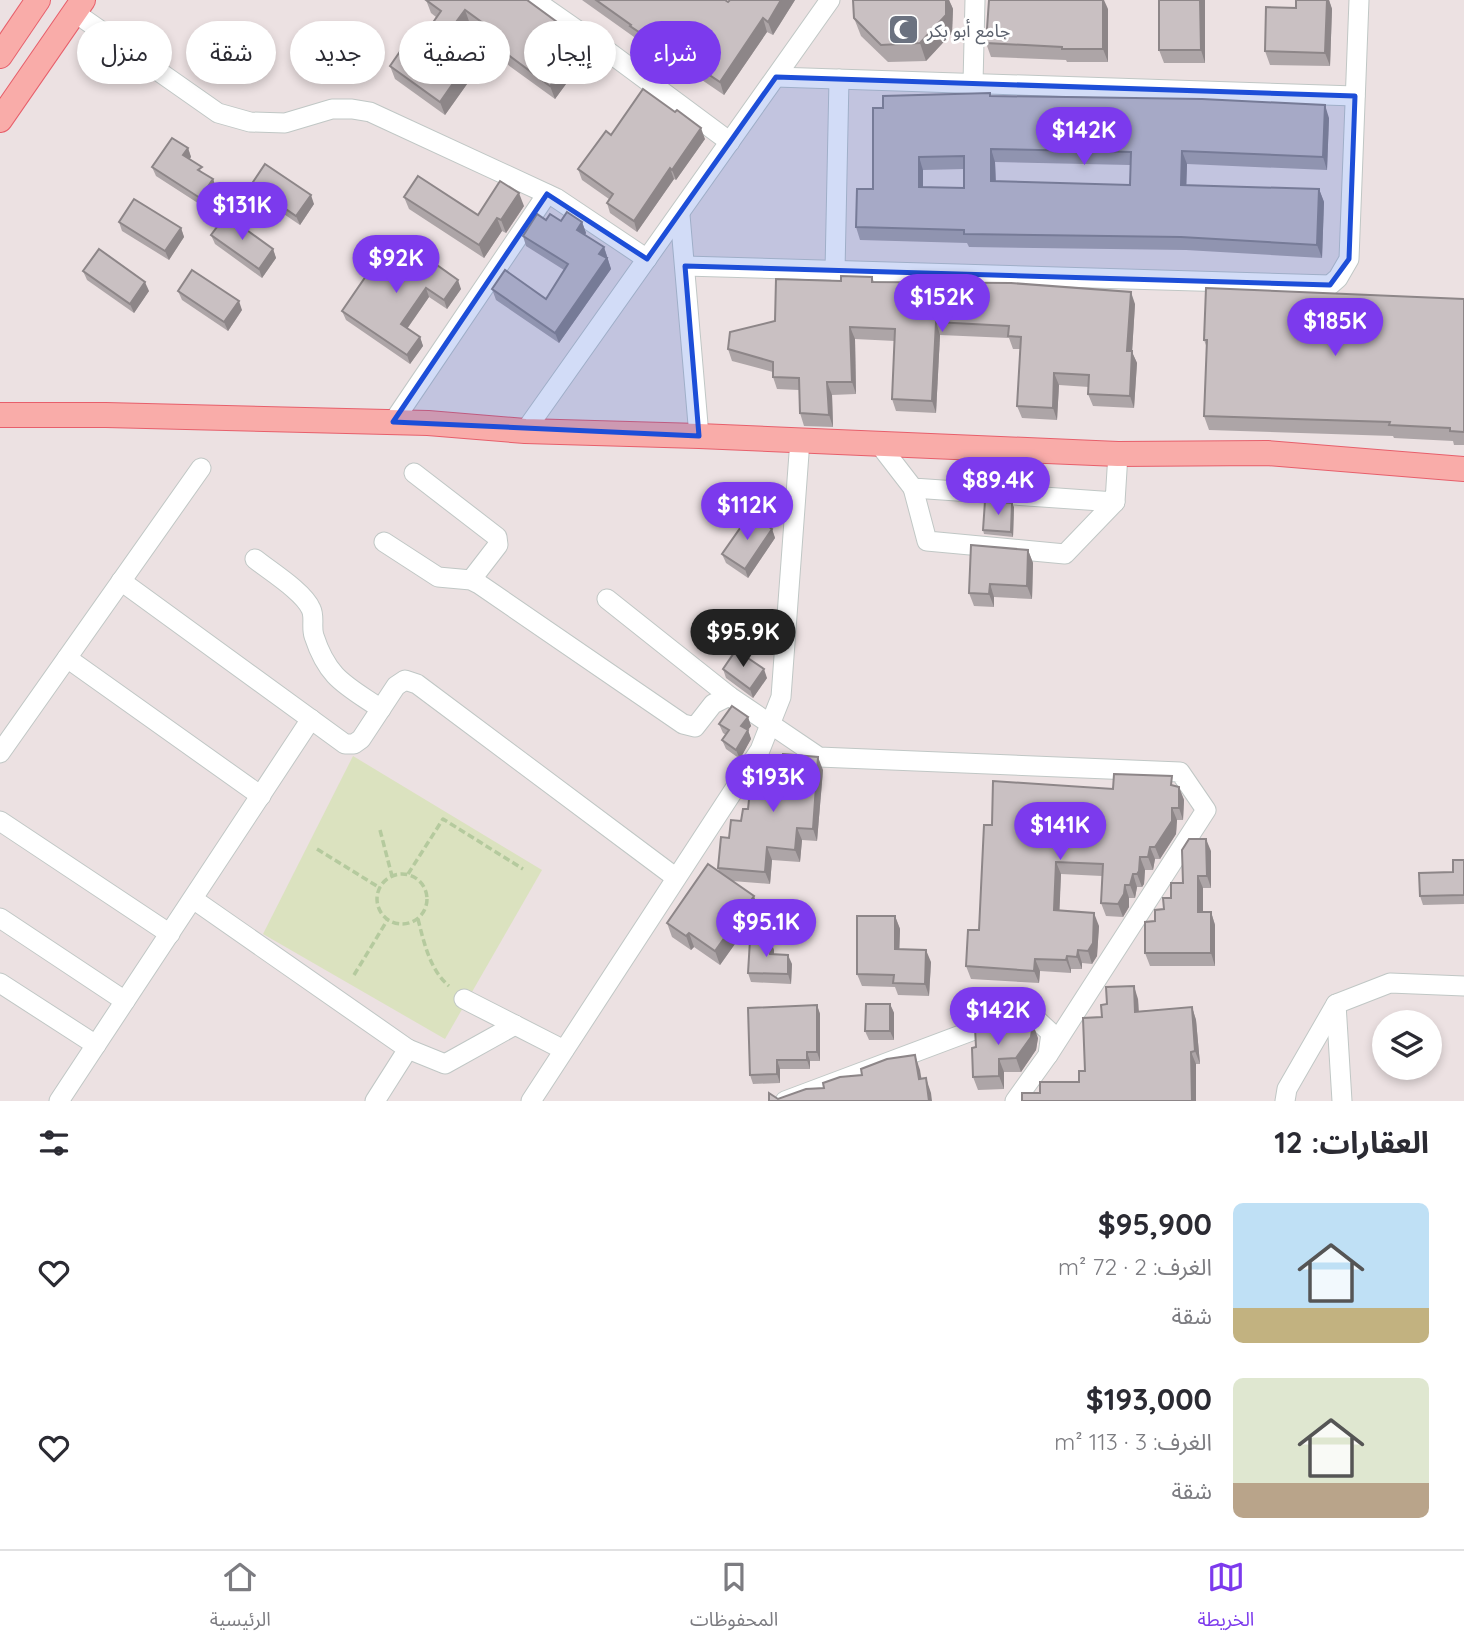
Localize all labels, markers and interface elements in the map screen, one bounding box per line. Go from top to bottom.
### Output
mosque icon: جامع أبو بكر [887,13,921,47]
place label: جامع أبو بكر [926,19,1010,45]
chip: منزل [77,21,172,84]
chip: شقة [186,21,276,84]
chip: جديد [290,21,385,84]
chip: تصفية [399,21,510,84]
chip: إيجار [524,21,616,84]
chip: شراء [630,21,721,84]
pin: $142K [1035,108,1133,167]
text: $142K [1052,115,1116,144]
pin: $131K [193,182,291,242]
text: $131K [212,190,272,219]
pin: $92K [355,236,437,295]
text: $92K [369,243,423,272]
pin: $152K [893,274,991,334]
text: $152K [910,282,974,311]
pin: $185K [1286,298,1384,358]
text: $185K [1303,306,1367,335]
pin: $89.4K [941,458,1055,517]
text: $89.4K [962,465,1034,494]
pin: $112K [698,482,796,542]
text: $112K [717,490,777,519]
pin: $95.9K [686,610,800,669]
text: $95.9K [707,617,779,646]
pin: $193K [724,754,822,814]
text: $193K [741,762,805,791]
pin: $141K [1011,802,1109,862]
text: $141K [1030,810,1090,839]
pin: $95.1K [709,900,823,959]
text: $95.1K [732,907,800,936]
pin: $142K [949,988,1047,1047]
text: $142K [966,995,1030,1024]
map controls [1372,1010,1442,1080]
button: layers [1372,1010,1442,1080]
text: العقارات: 12 [1274,1123,1429,1161]
icon: filters [35,1124,73,1162]
text: $95,900 [1098,1205,1212,1243]
icon: home [1289,1231,1373,1315]
text: الغرف: 2 · 72 m² [1058,1252,1212,1281]
icon: heart [35,1254,73,1292]
text: شقة [1171,1301,1212,1330]
text: $193,000 [1086,1380,1212,1418]
icon: home [1289,1406,1373,1490]
text: الغرف: 3 · 113 m² [1054,1427,1212,1456]
icon: heart [35,1429,73,1467]
text: شقة [1171,1476,1212,1505]
tab: الرئيسية [210,1558,271,1640]
tab: المحفوظات [690,1558,778,1640]
tab: الخريطة [1197,1558,1254,1640]

